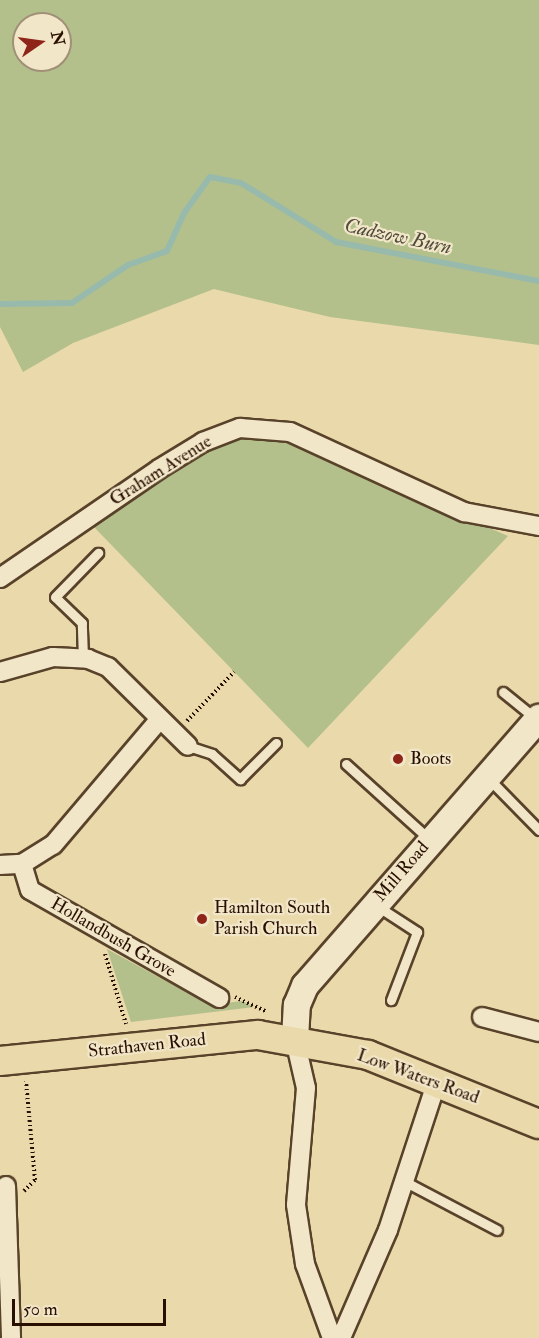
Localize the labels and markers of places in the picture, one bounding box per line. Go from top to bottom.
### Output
place label: Boots [410,748,451,770]
marker: Boots [391,752,405,766]
place label: Hamilton South Parish Church [214,898,330,940]
marker: Hamilton South Parish Church [195,912,209,926]

